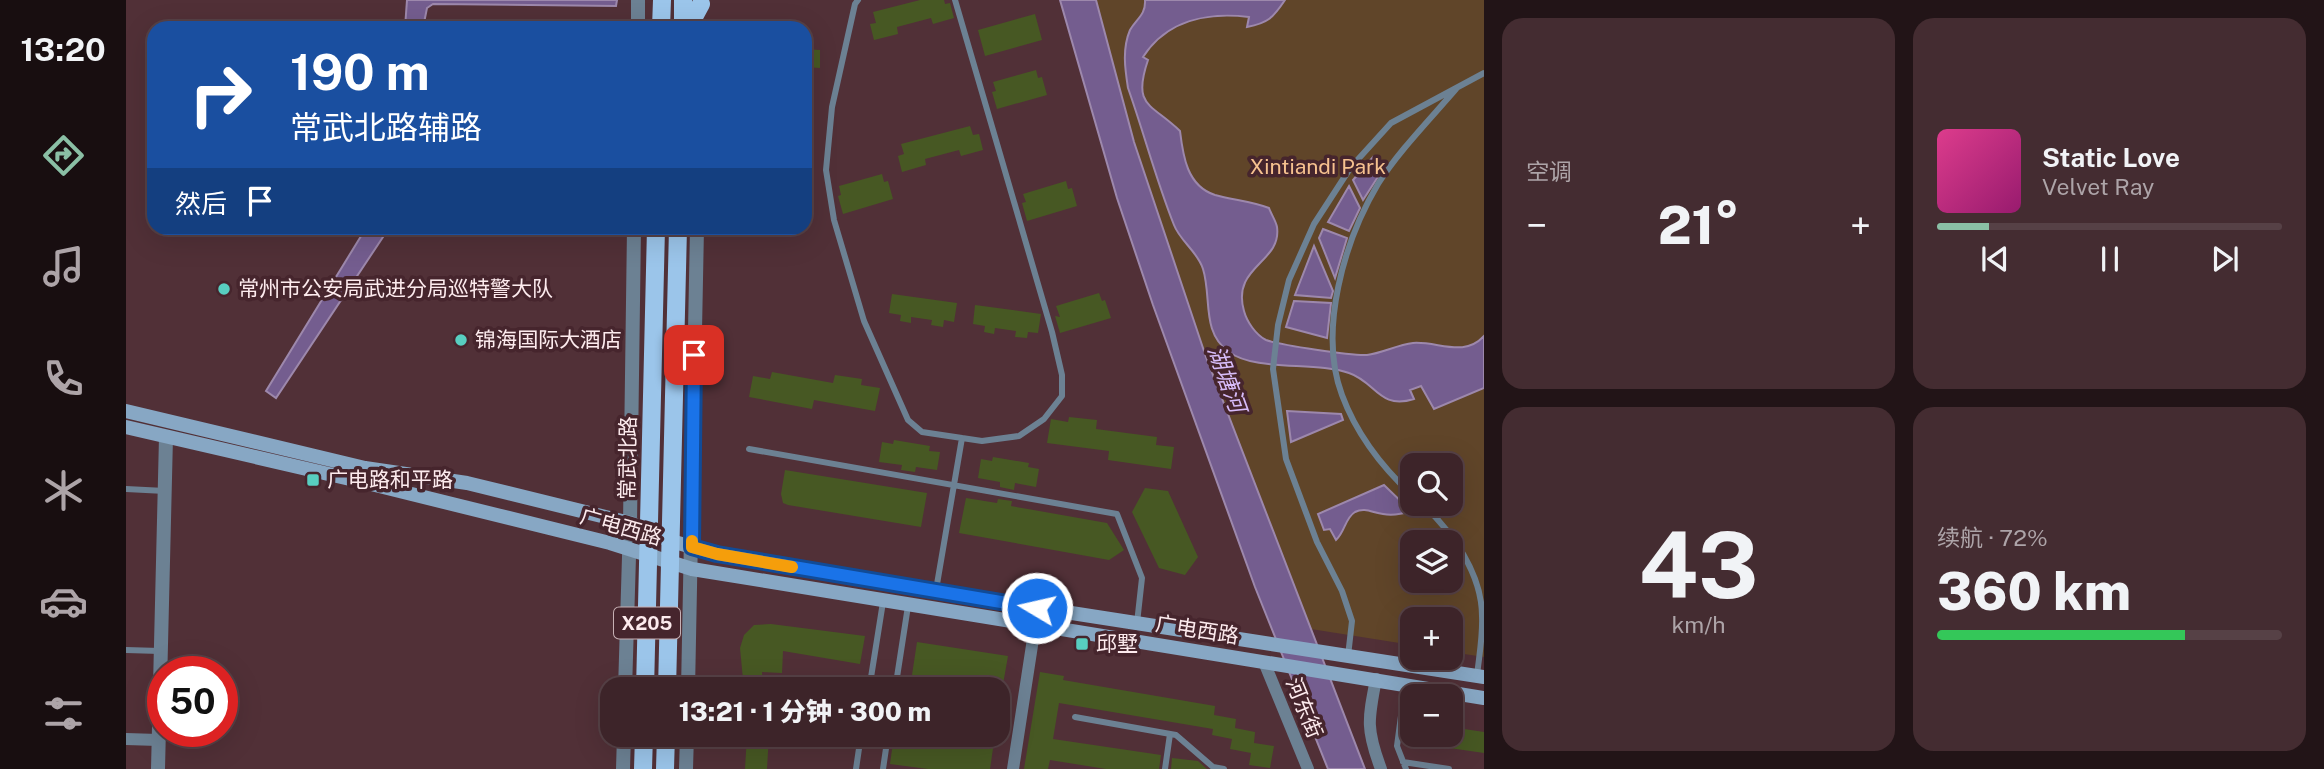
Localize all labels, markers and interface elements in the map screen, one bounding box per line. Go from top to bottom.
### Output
text: 13:20 [20,31,106,68]
text: 190 m [290,43,430,101]
icon: right [175,49,266,140]
text: 常武北路辅路 [290,109,482,146]
icon: directions [39,131,88,180]
text: Static Love [2042,142,2180,173]
park label: Xintiandi Park [1250,154,1386,179]
text: 空调 [1526,158,1572,185]
text: Velvet Ray [2042,173,2154,200]
icon: arrive [241,182,279,220]
text: 然后 [175,188,227,219]
text: 21° [1658,195,1739,256]
text: − [1526,203,1547,248]
text: + [1850,203,1871,248]
icon: previous [1976,240,2014,278]
icon: pause [2091,240,2129,278]
icon: next [2206,240,2244,278]
icon: music [39,242,88,291]
place label: 常州市公安局武进分局巡特警大队 [238,276,553,301]
marker: 常州市公安局武进分局巡特警大队 [216,281,232,297]
pin [664,325,724,385]
place label: 锦海国际大酒店 [475,327,622,352]
marker: 锦海国际大酒店 [453,332,469,348]
icon: arrive [675,336,713,374]
water label: 湖塘河 [1203,342,1253,420]
icon: phone [39,354,88,403]
street label: 常武北路 [614,416,641,500]
map controls [1400,453,1463,747]
button: search [1400,453,1463,516]
icon: climate [39,466,88,515]
place label: 广电路和平路 [327,467,453,492]
marker: 广电路和平路 [305,472,321,488]
street label: 广电西路 [577,503,665,550]
text: 43 [1638,512,1759,618]
text: 续航 · 72% [1937,524,2048,551]
button: layers [1400,530,1463,593]
text: 360 km [1937,561,2131,622]
position arrow [1000,571,1074,645]
icon: car [39,577,88,626]
button: + [1400,607,1463,670]
road number: X205 [614,608,680,638]
street label: 广电西路 [1154,611,1241,648]
text: km/h [1671,611,1726,638]
place label: 邱墅 [1096,631,1138,656]
marker: 邱墅 [1074,636,1090,652]
speed limit sign: 50 [147,656,238,747]
street label: 河东街 [1281,674,1328,742]
button: − [1400,684,1463,747]
icon: filters [39,689,88,738]
text: 13:21 · 1 分钟 · 300 m [679,696,931,727]

